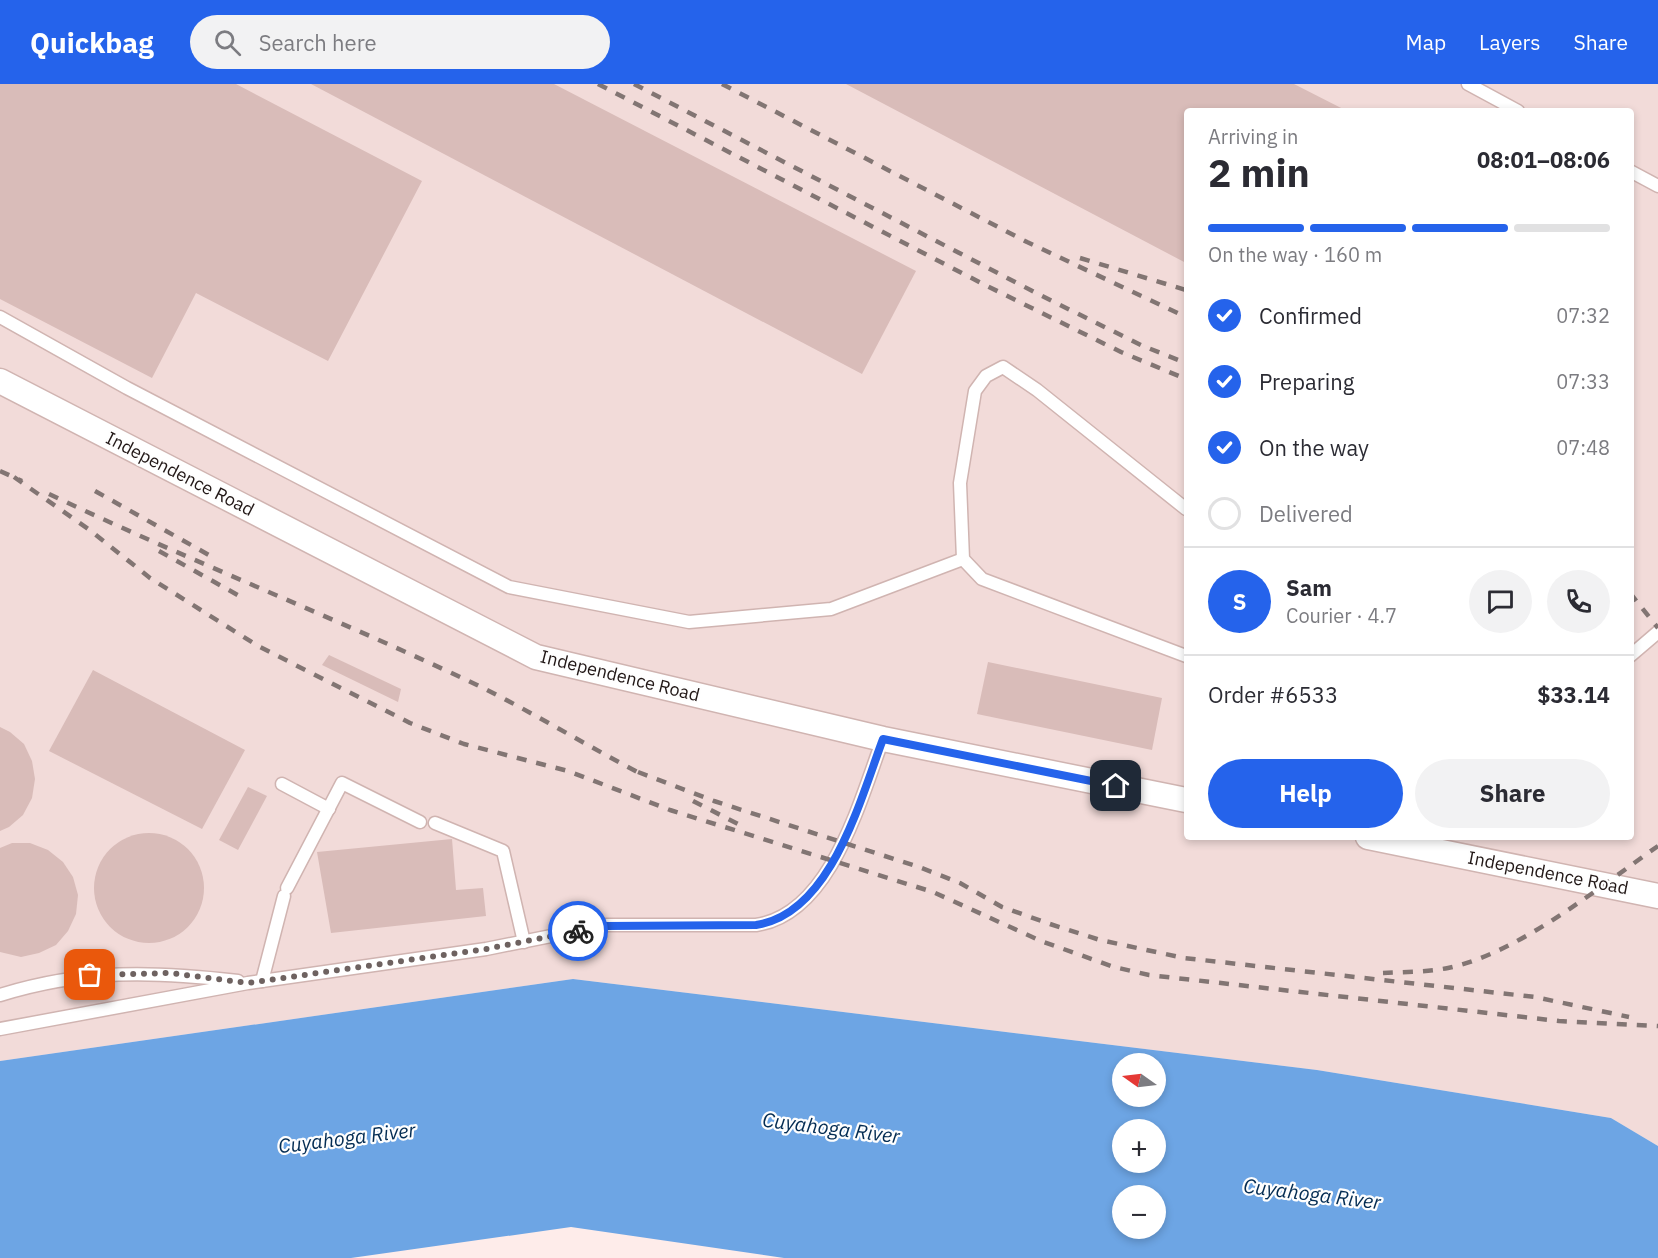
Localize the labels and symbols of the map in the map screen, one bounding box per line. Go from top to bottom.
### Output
street label: Independence Road [102,426,258,521]
street label: Independence Road [538,645,702,706]
pin [1090,760,1141,811]
street label: Independence Road [1466,846,1630,899]
courier [548,901,608,961]
pin [64,949,115,1000]
north arrow [1112,1053,1166,1107]
water label: Cuyahoga River [761,1106,902,1149]
water label: Cuyahoga River [277,1116,418,1159]
water label: Cuyahoga River [1242,1172,1383,1215]

